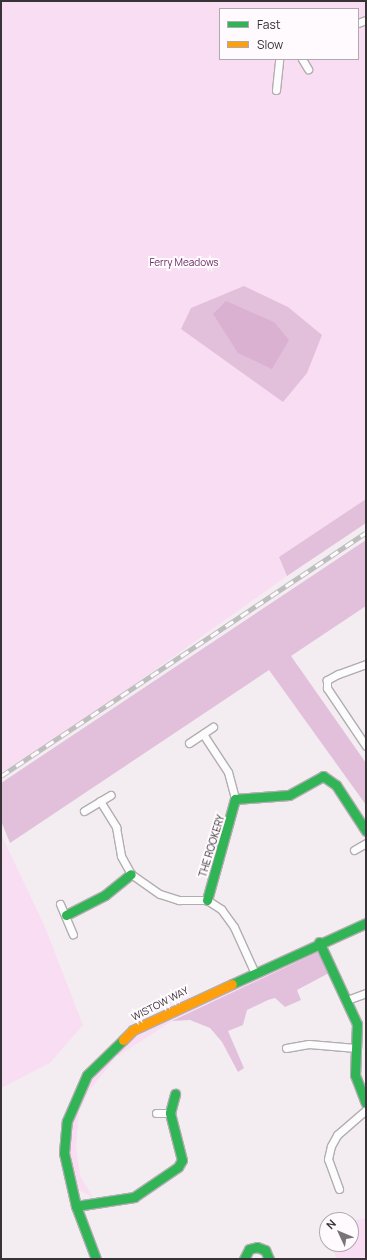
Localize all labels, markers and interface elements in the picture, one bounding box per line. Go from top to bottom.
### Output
legend [219,8,359,60]
text: Fast [257,16,281,33]
text: Slow [257,36,283,53]
park label: Ferry Meadows [149,257,219,269]
street label: THE ROOKERY [197,813,227,879]
street label: WISTOW WAY [130,985,190,1023]
north arrow [319,1212,359,1252]
text: N [323,1216,339,1232]

